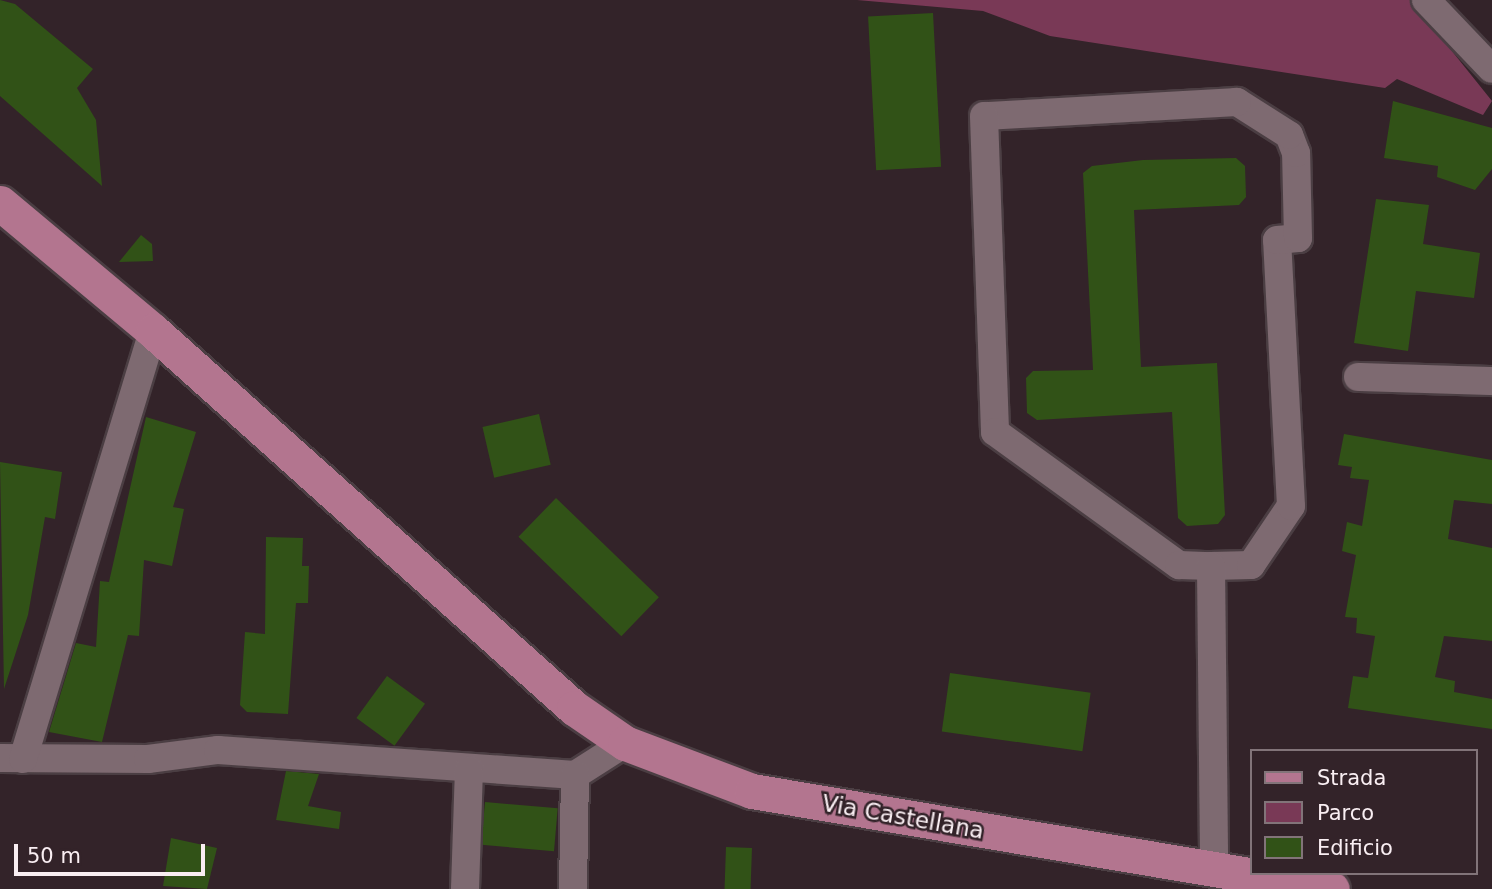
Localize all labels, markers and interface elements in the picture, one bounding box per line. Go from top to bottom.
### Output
legend [1250,749,1478,875]
text: Strada [1317,766,1386,790]
street label: Via Castellana [820,789,986,845]
text: Parco [1317,801,1374,825]
scale bar [18,830,208,874]
text: Edificio [1317,836,1393,860]
text: 50 m [27,844,81,868]

